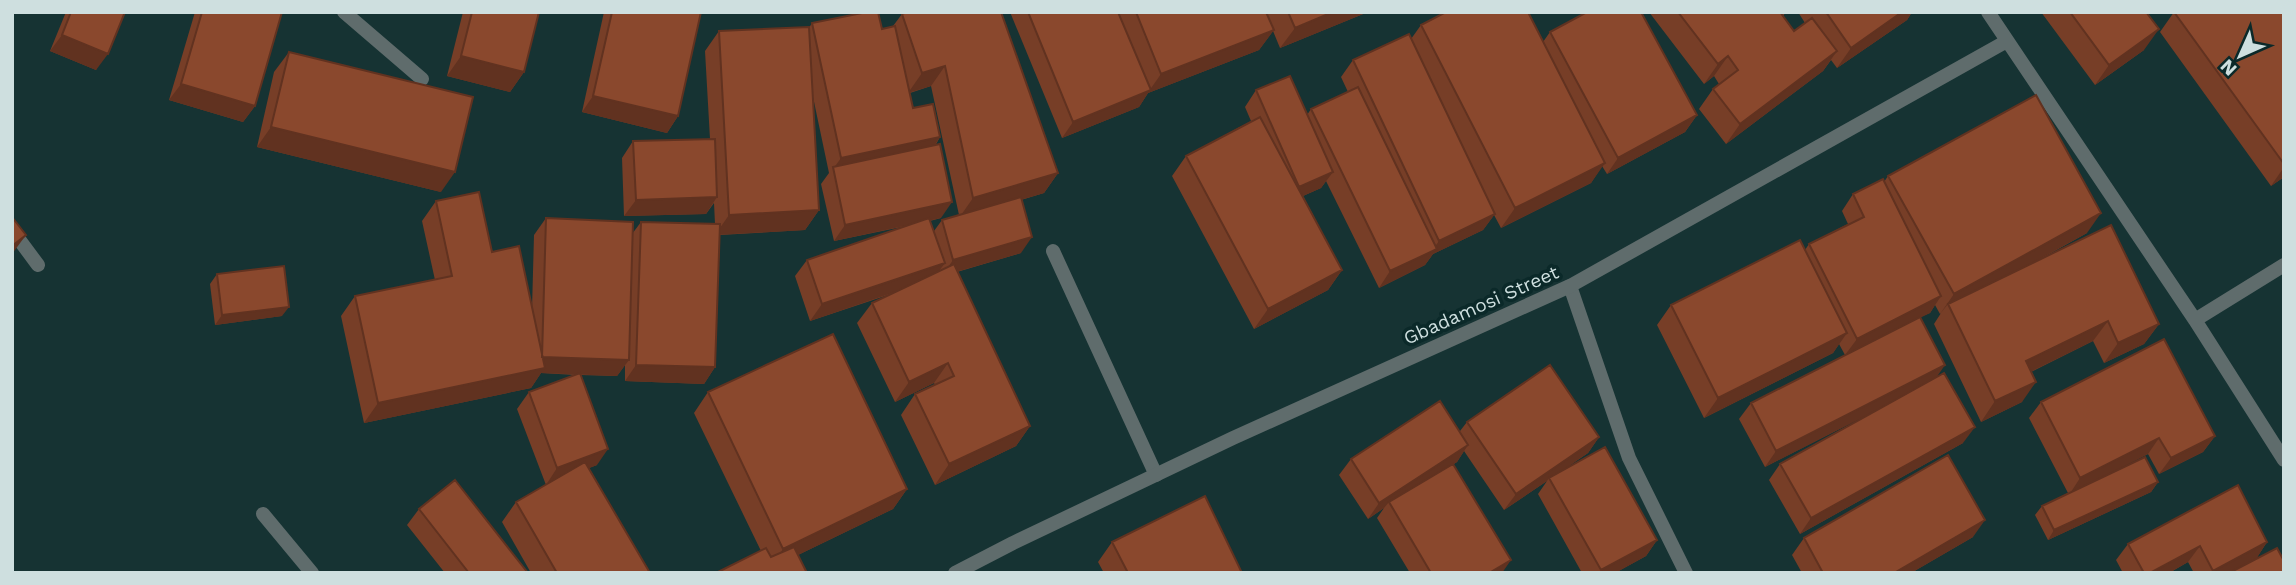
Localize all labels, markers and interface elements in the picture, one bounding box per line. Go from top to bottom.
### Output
north arrow [2205,21,2275,91]
text: N [2215,55,2241,81]
street label: Gbadamosi Street [1400,260,1562,350]

